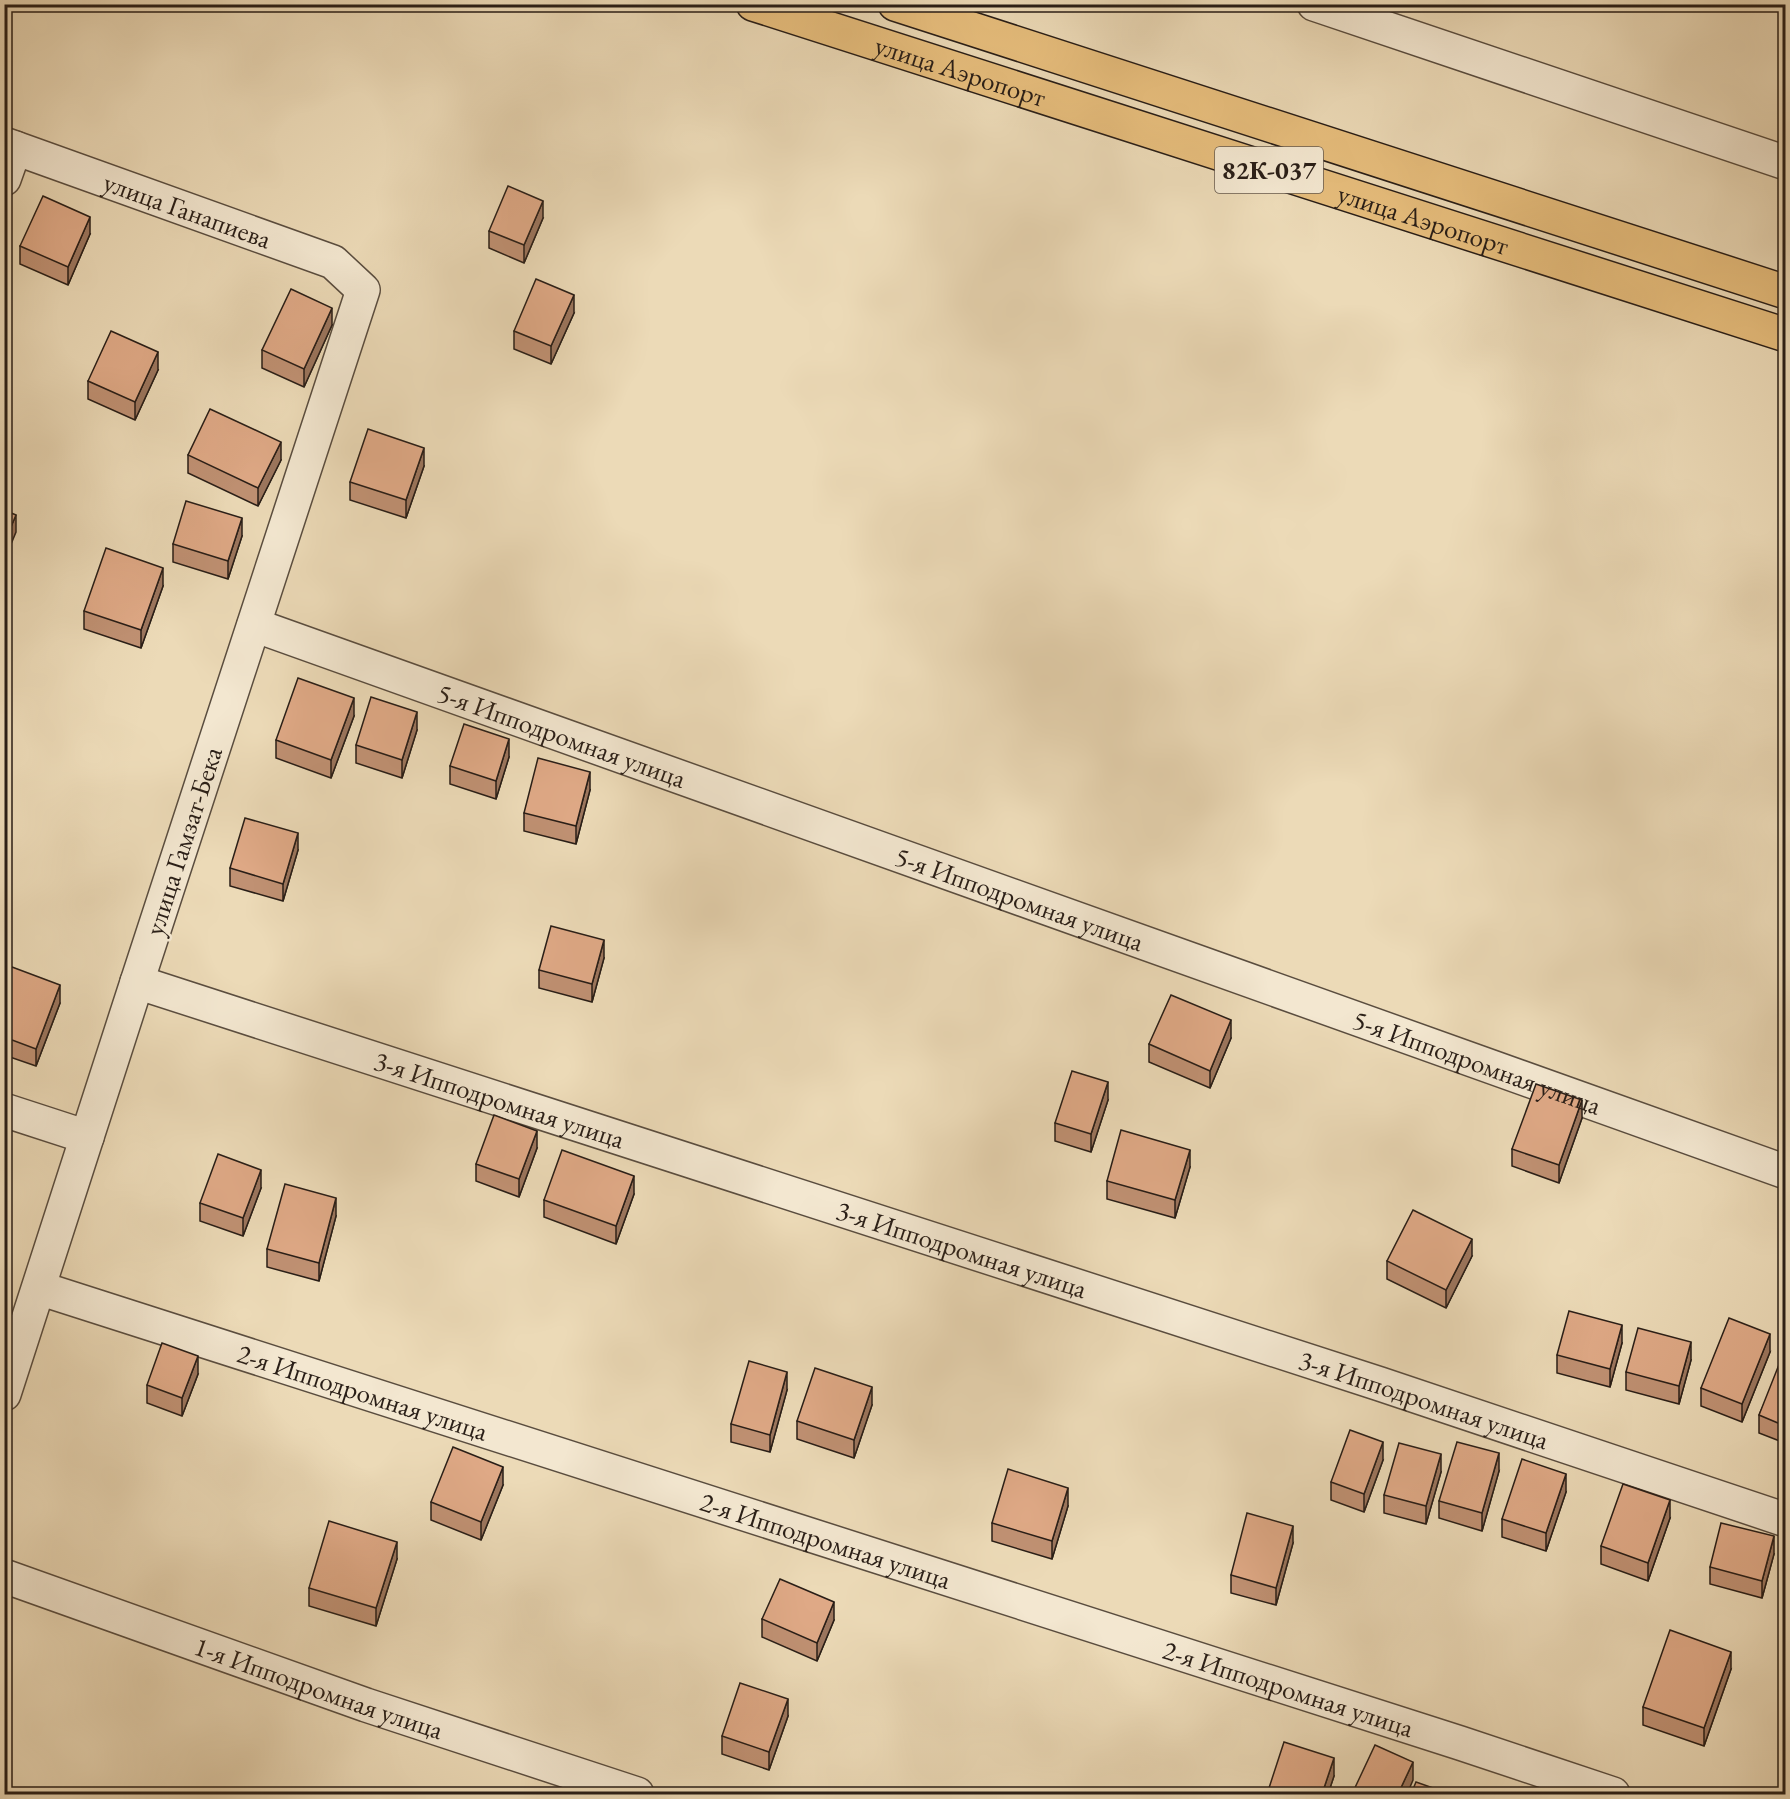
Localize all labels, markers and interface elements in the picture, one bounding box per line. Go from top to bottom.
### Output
street label: улица Аэропорт [871,27,1051,114]
road number: 82К-037 [1215,147,1323,193]
street label: улица Ганапиева [99,164,276,256]
street label: улица Аэропорт [1333,175,1513,263]
street label: 5-я Ипподромная улица [433,675,691,795]
street label: улица Гамзат-Бека [136,742,230,940]
street label: 5-я Ипподромная улица [891,838,1149,959]
street label: 5-я Ипподромная улица [1348,1001,1606,1122]
street label: 3-я Ипподромная улица [370,1042,629,1156]
street label: 3-я Ипподромная улица [832,1192,1092,1306]
street label: 2-я Ипподромная улица [233,1335,493,1448]
street label: 3-я Ипподромная улица [1295,1342,1554,1457]
street label: 2-я Ипподромная улица [696,1483,956,1596]
street label: 1-я Ипподромная улица [190,1628,448,1747]
street label: 2-я Ипподромная улица [1159,1632,1418,1745]

